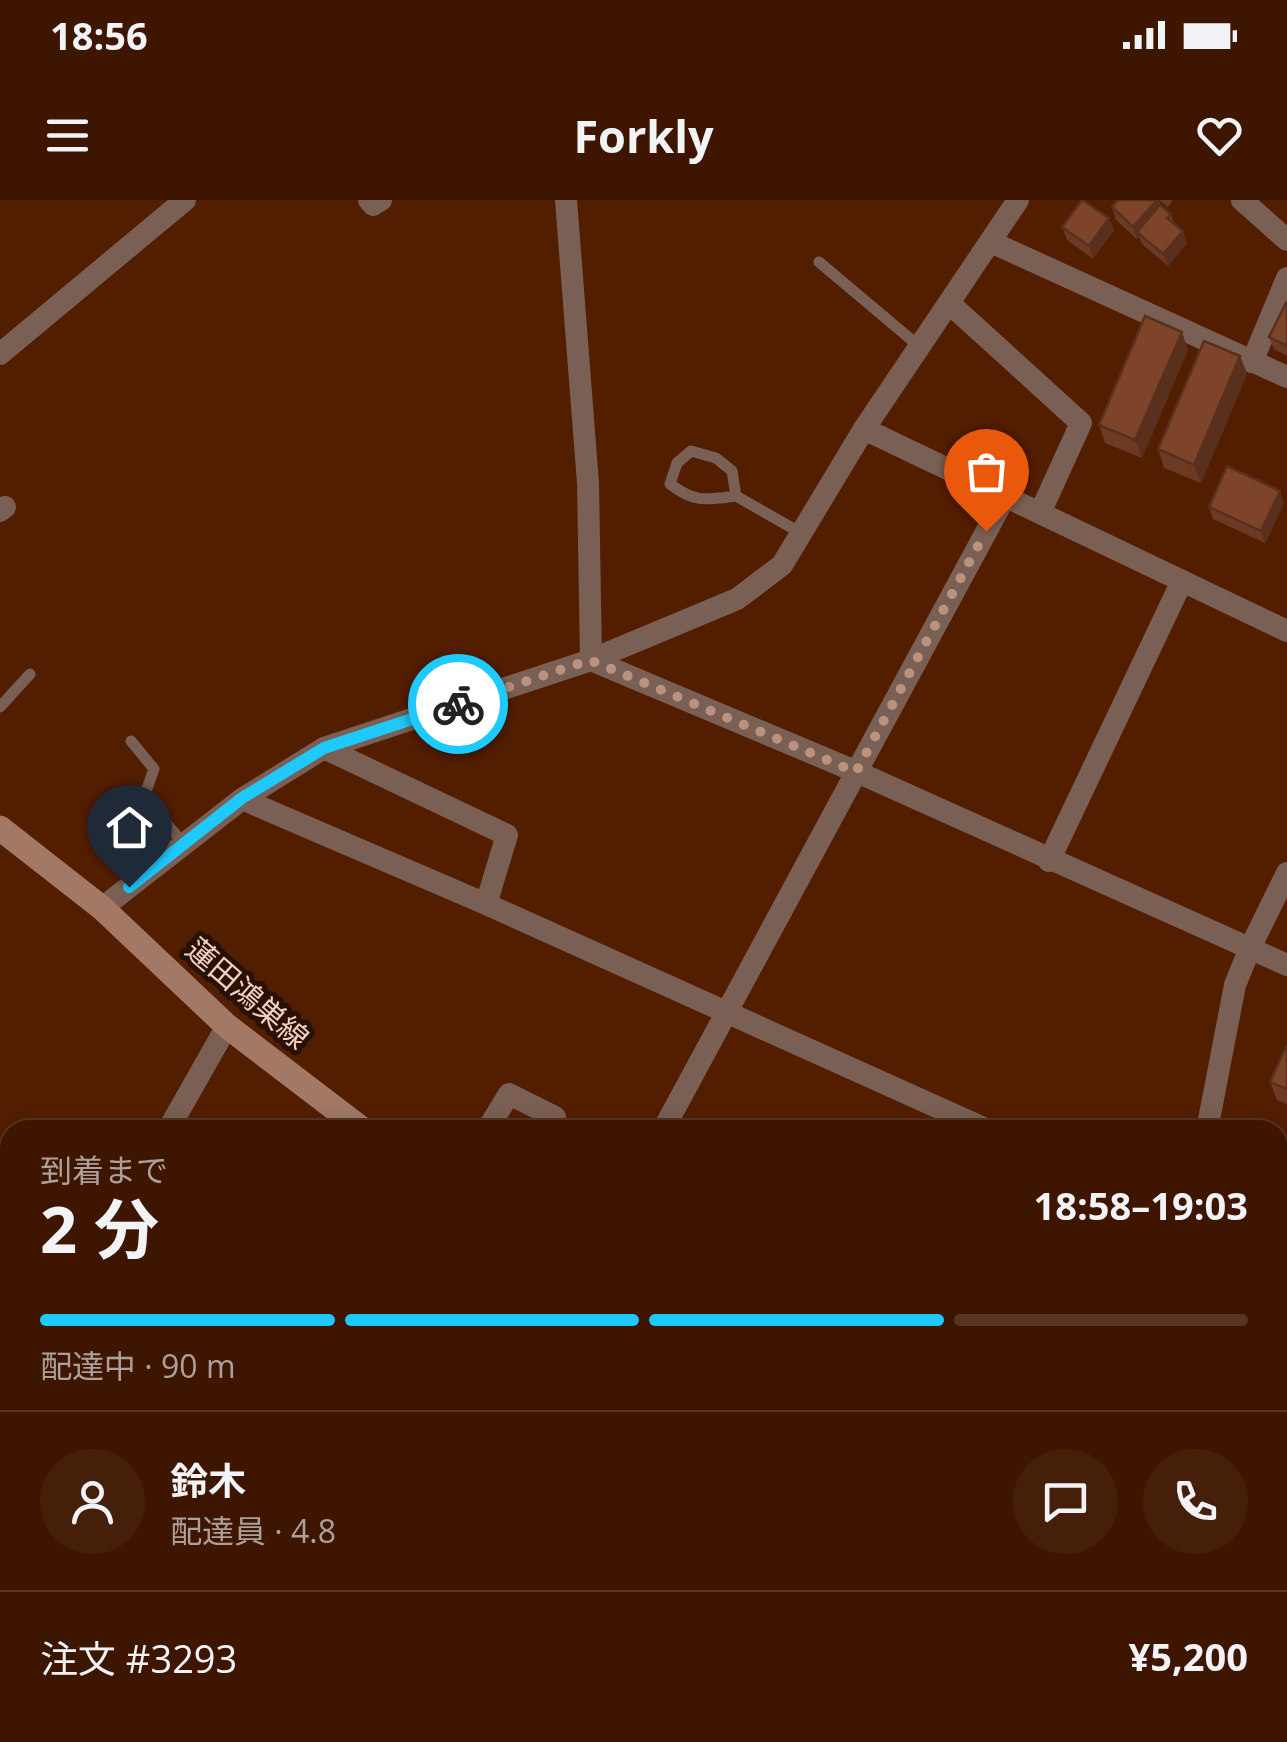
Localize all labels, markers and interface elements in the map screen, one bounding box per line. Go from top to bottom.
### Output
text: 18:56 [50,9,148,61]
text: Forkly [573,105,714,166]
icon: menu [40,108,95,163]
icon: heart [1192,108,1247,163]
pin [944,429,1029,532]
icon: bag [959,444,1014,499]
courier [408,654,508,754]
icon: bike [431,677,486,732]
pin [87,785,172,888]
icon: home [102,800,157,855]
street label: 蓮田鴻巣線 [178,928,318,1058]
text: 到着まで [40,1148,168,1191]
text: 18:58–19:03 [1034,1179,1248,1231]
text: 2 分 [40,1184,159,1272]
text: 配達中 · 90 m [40,1344,236,1387]
button: person [40,1449,145,1554]
button: chat [1013,1449,1118,1554]
button: phone [1143,1449,1248,1554]
text: 鈴木 [170,1454,246,1506]
text: 配達員 · 4.8 [170,1509,336,1552]
text: ¥5,200 [1129,1630,1248,1682]
text: 注文 #3293 [40,1632,237,1684]

